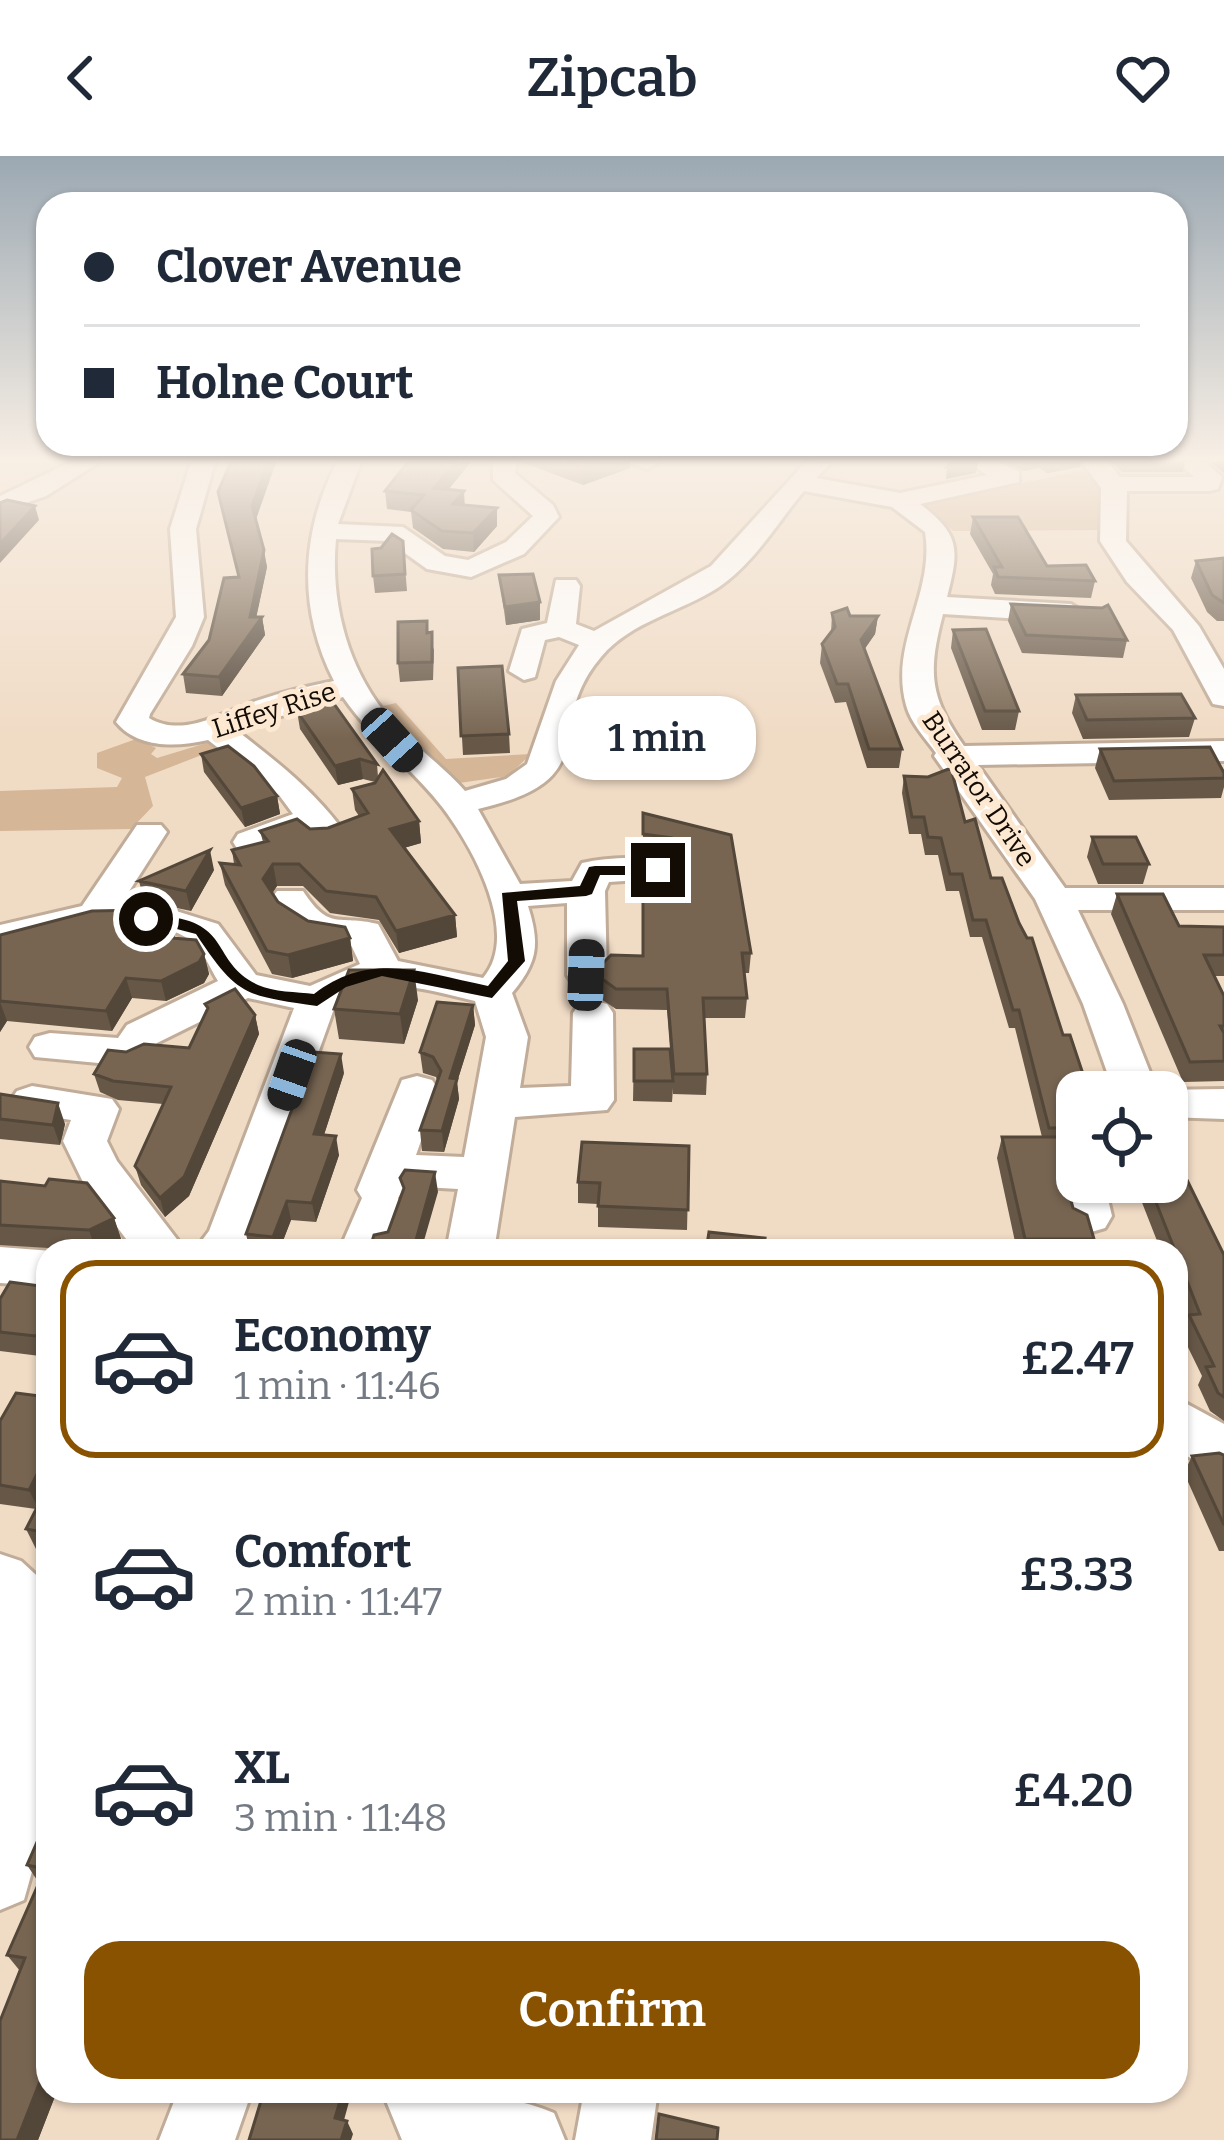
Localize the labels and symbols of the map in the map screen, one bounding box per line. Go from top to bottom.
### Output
street label: Liffey Rise [208,675,340,745]
callout: 1 min [559,696,757,780]
car [355,701,429,779]
street label: Burrator Drive [915,705,1043,873]
route end [631,843,685,897]
route start [119,892,173,946]
car [567,938,605,1012]
car [263,1035,321,1115]

